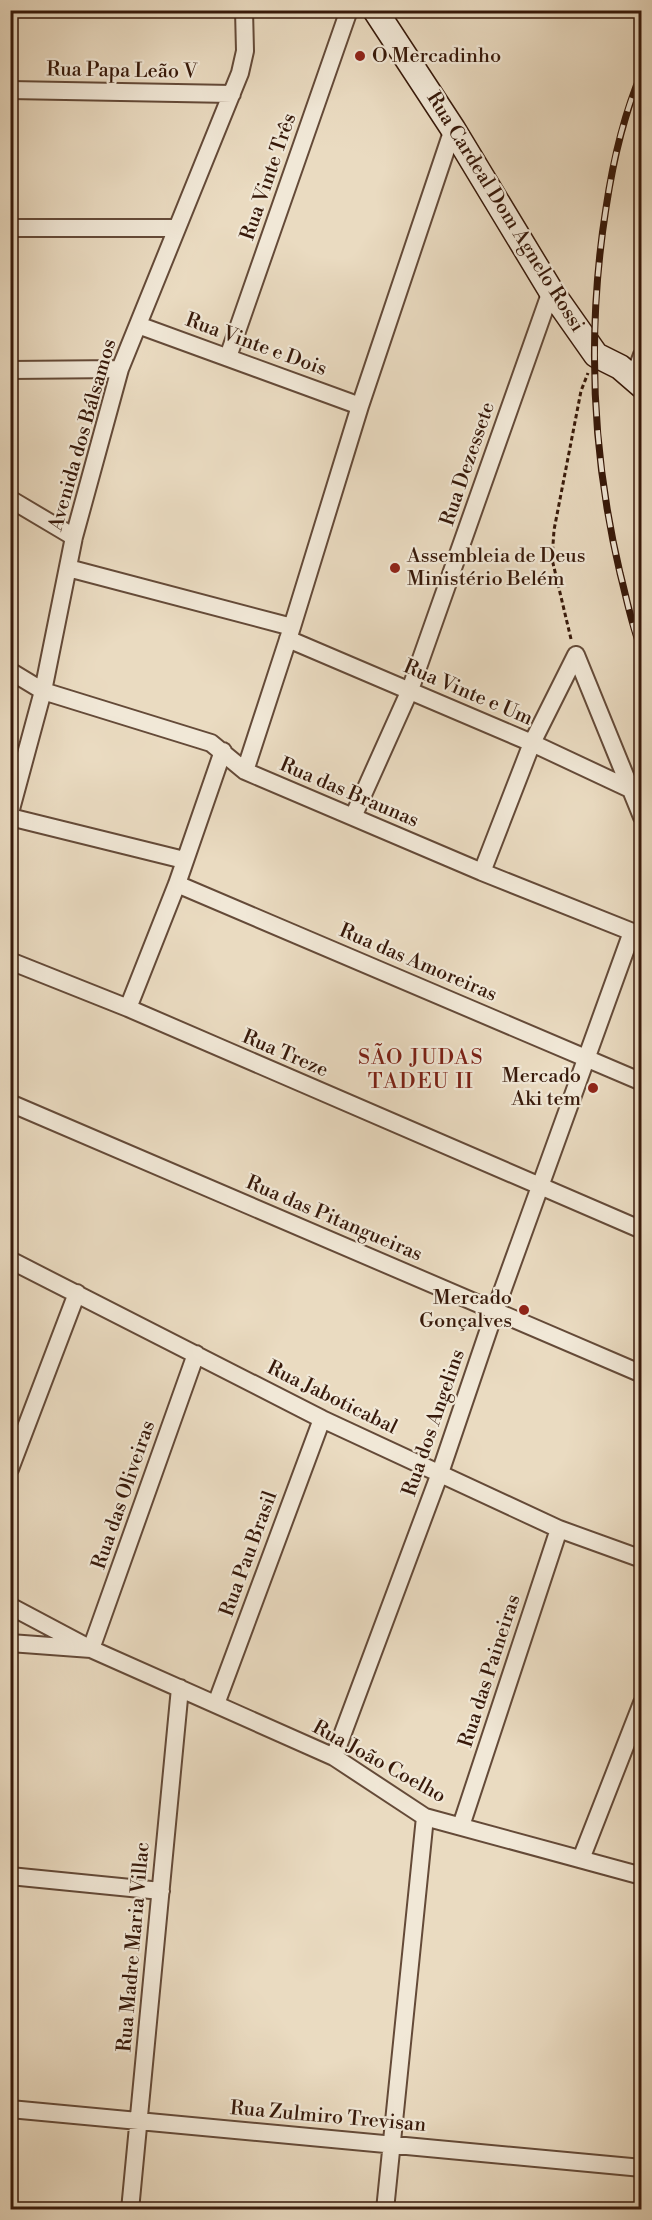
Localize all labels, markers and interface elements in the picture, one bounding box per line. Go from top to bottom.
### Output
place label: O Mercadinho [372,44,501,69]
marker: O Mercadinho [353,49,367,63]
street label: Rua Papa Leão V [46,57,198,85]
street label: Rua Cardeal Dom Agnelo Rossi [421,87,590,337]
street label: Rua Vinte Três [236,110,302,244]
street label: Rua Vinte e Dois [182,308,330,382]
street label: Avenida dos Bálsamos [43,336,122,535]
street label: Rua Dezessete [435,399,501,529]
place label: Assembleia de Deus Ministério Belém [406,544,586,592]
marker: Assembleia de Deus Ministério Belém [388,561,402,575]
street label: Rua Vinte e Um [399,654,537,732]
street label: Rua das Braunas [276,752,422,834]
street label: Rua das Amoreiras [335,918,501,1008]
street label: Rua Treze [238,1025,332,1083]
district label: SÃO JUDAS TADEU II [358,1043,484,1095]
place label: Mercado Aki tem [502,1064,581,1112]
marker: Mercado Aki tem [586,1081,600,1095]
street label: Rua das Pitangueiras [242,1171,426,1267]
place label: Mercado Gonçalves [419,1286,512,1334]
marker: Mercado Gonçalves [517,1303,531,1317]
street label: Rua dos Angelins [397,1346,471,1500]
street label: Rua Jaboticabal [263,1356,401,1440]
street label: Rua das Oliveiras [87,1417,161,1573]
street label: Rua Pau Brasil [215,1488,283,1620]
street label: Rua das Paineiras [454,1591,526,1751]
street label: Rua João Coelho [308,1715,450,1809]
street label: Rua Madre Maria Villac [112,1841,156,2053]
street label: Rua Zulmiro Trevisan [229,2096,427,2138]

